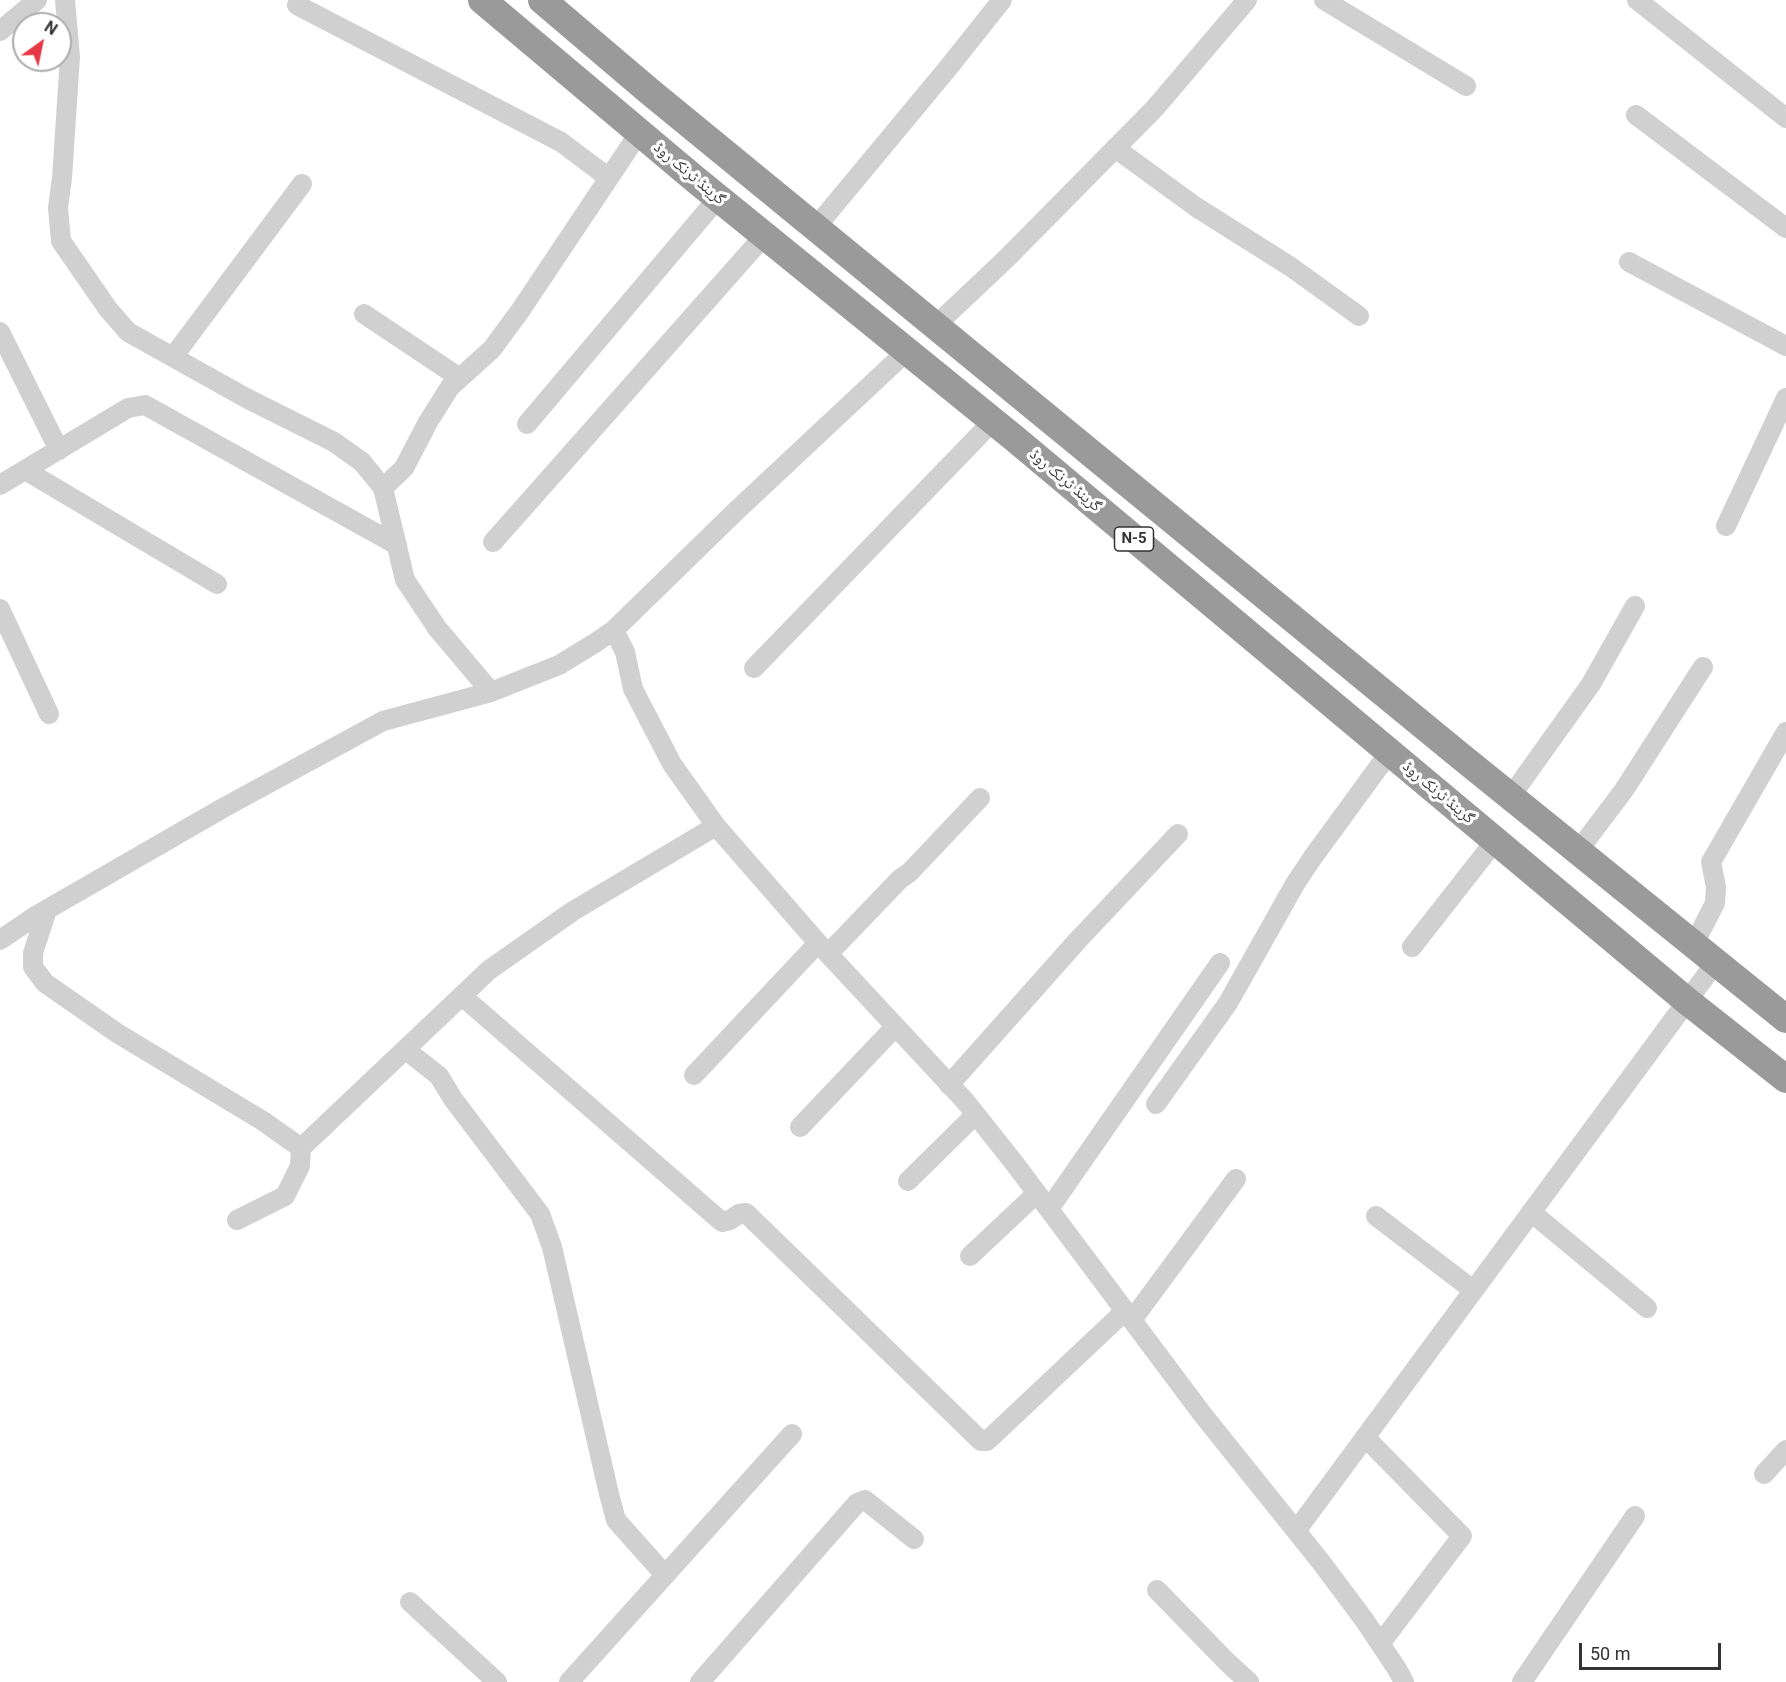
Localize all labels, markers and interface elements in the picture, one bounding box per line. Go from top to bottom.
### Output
north arrow [12,12,72,72]
text: N [41,17,61,39]
street label: گرینڈ ٹرنک روڈ [649,138,729,210]
street label: گرینڈ ٹرنک روڈ [1025,445,1105,517]
road number: N-5 [1114,527,1154,551]
street label: گرینڈ ٹرنک روڈ [1398,757,1478,829]
scale bar [1582,1631,1724,1669]
text: 50 m [1590,1643,1630,1664]

